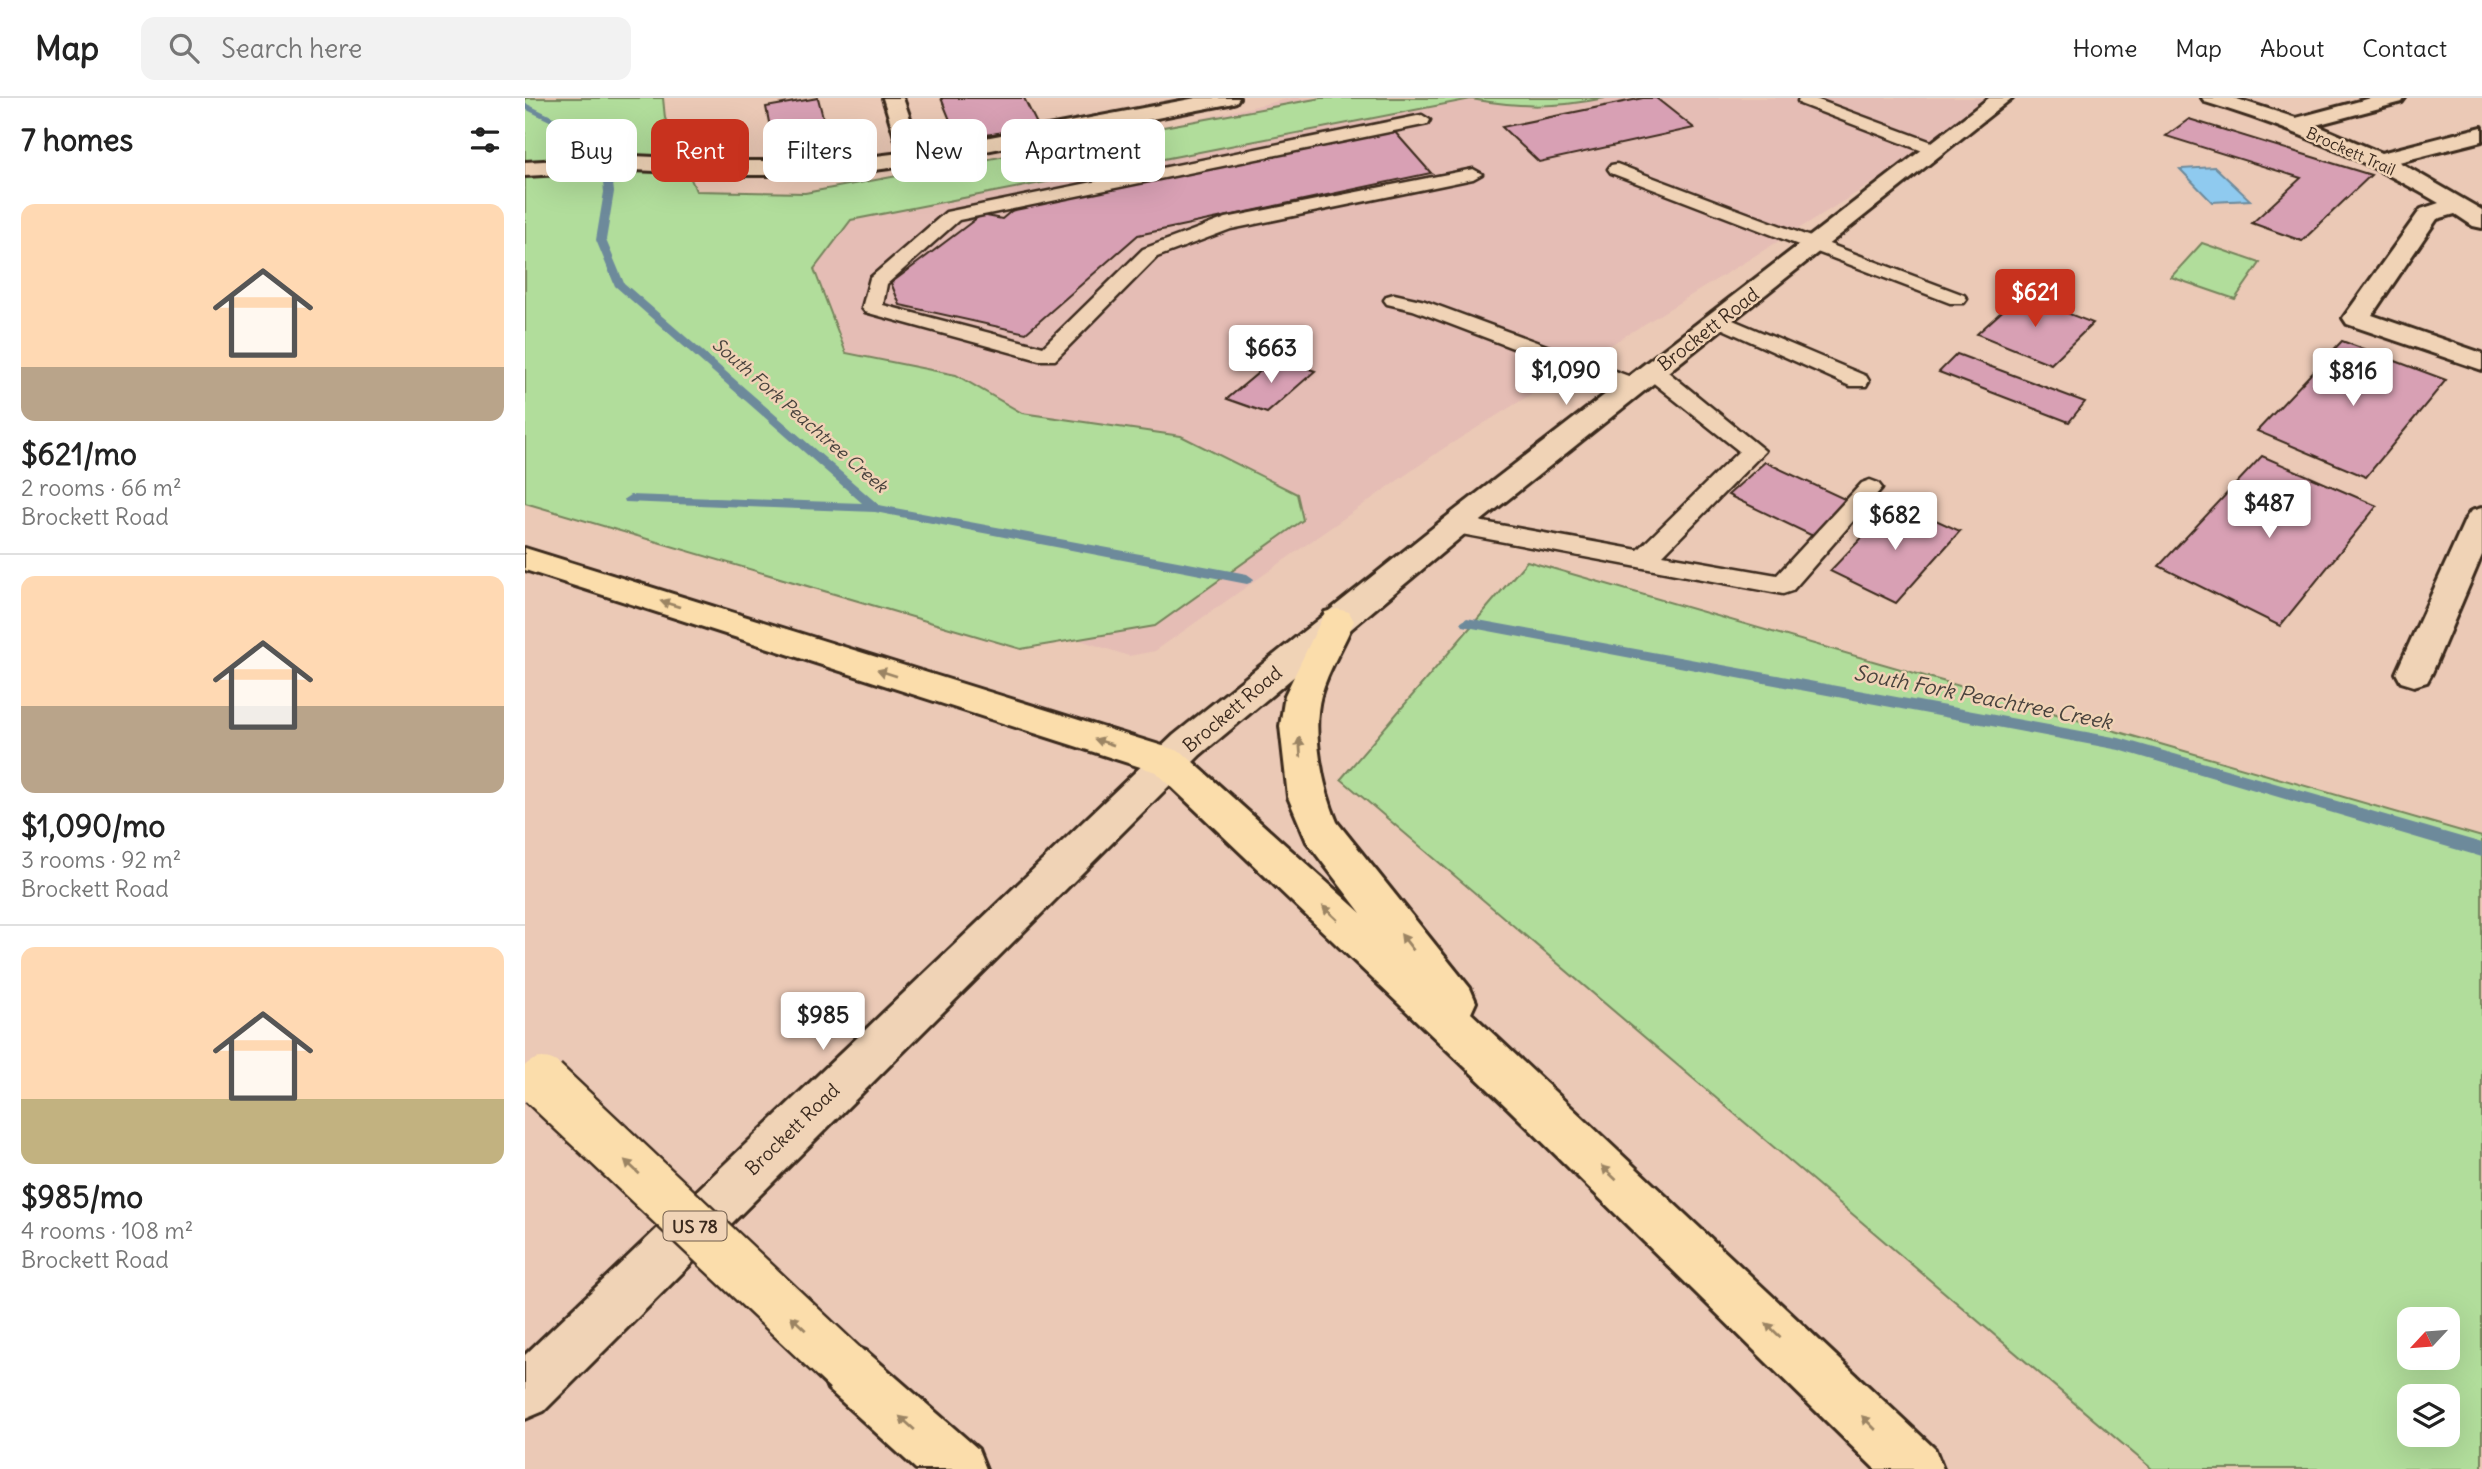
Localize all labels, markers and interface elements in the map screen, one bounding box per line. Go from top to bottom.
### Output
search box [141,17,631,80]
text: Map [35,27,99,69]
icon: search [165,29,203,67]
text: Search here [221,32,362,65]
text: Home [2073,33,2137,63]
text: Map [2175,33,2222,63]
text: About [2260,33,2324,63]
text: Contact [2362,33,2447,63]
chip: Buy [546,119,637,182]
chip: Rent [651,119,749,182]
chip: Filters [763,119,877,182]
chip: New [891,119,987,182]
chip: Apartment [1001,119,1165,182]
text: 7 homes [21,121,133,159]
icon: filters [466,121,504,159]
street label: Brockett Trail [2303,123,2399,179]
icon: home [200,250,326,376]
pin: $621 [1994,270,2076,329]
text: $621 [2011,277,2059,306]
street label: Brockett Road [1653,282,1763,376]
pin: $663 [1230,326,1312,385]
water label: South Fork Peachtree Creek [708,333,894,499]
text: $663 [1245,333,1297,362]
pin: $1,090 [1509,348,1623,407]
pin: $816 [2312,348,2394,408]
text: $1,090 [1531,355,1601,384]
text: $816 [2329,356,2377,385]
text: $621/mo [21,435,137,473]
text: 2 rooms · 66 m² [21,473,182,502]
pin: $487 [2228,480,2310,540]
text: $487 [2244,488,2294,517]
pin: $682 [1854,492,1936,552]
text: $682 [1869,500,1921,529]
text: Brockett Road [21,502,169,531]
one-way arrow [660,599,681,609]
icon: home [200,622,326,748]
water label: South Fork Peachtree Creek [1852,659,2116,736]
street label: Brockett Road [1178,661,1286,757]
one-way arrow [877,667,898,678]
one-way arrow [1295,735,1306,757]
one-way arrow [1093,736,1114,747]
text: $1,090/mo [21,807,165,845]
text: 3 rooms · 92 m² [21,845,181,874]
text: Brockett Road [21,874,169,903]
one-way arrow [1322,905,1339,921]
one-way arrow [1399,933,1414,951]
pin: $985 [782,992,864,1052]
icon: home [200,993,326,1119]
text: $985 [797,1000,849,1029]
street label: Brockett Road [740,1078,844,1180]
one-way arrow [624,1159,641,1175]
one-way arrow [1601,1166,1618,1182]
text: $985/mo [21,1178,143,1216]
road number: US 78 [663,1212,727,1240]
text: 4 rooms · 108 m² [21,1216,193,1245]
text: Brockett Road [21,1245,169,1274]
north arrow [2397,1307,2461,1370]
map controls [2397,1307,2460,1447]
one-way arrow [789,1315,807,1331]
one-way arrow [1765,1322,1782,1339]
button: layers [2397,1384,2460,1447]
one-way arrow [1860,1415,1877,1432]
one-way arrow [899,1416,916,1432]

